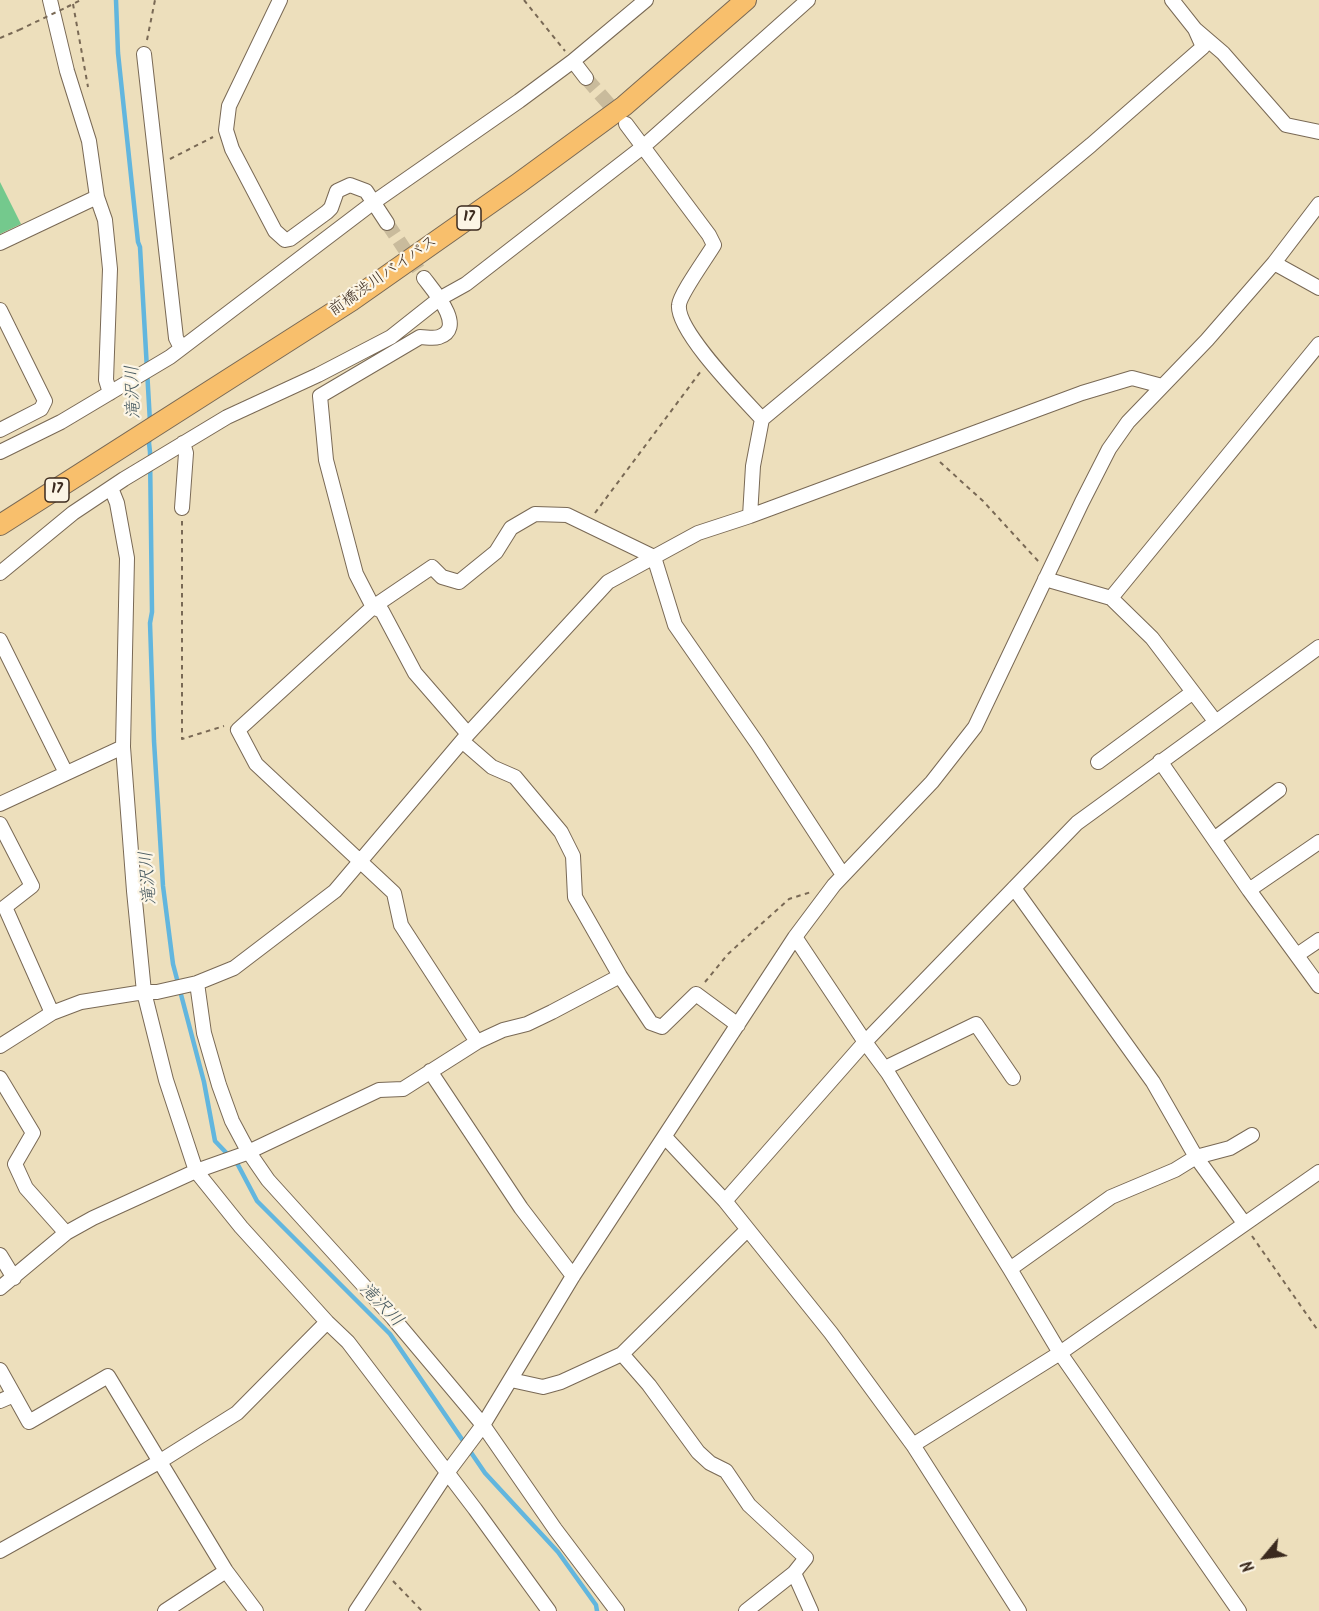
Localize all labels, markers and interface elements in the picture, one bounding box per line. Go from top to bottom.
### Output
road number: 17 [457,206,481,230]
street label: 前橋渋川バイパス [326,232,442,322]
water label: 滝沢川 [123,365,147,419]
road number: 17 [45,478,69,502]
water label: 滝沢川 [137,850,163,906]
water label: 滝沢川 [353,1279,407,1333]
north arrow [1235,1527,1295,1587]
text: N [1235,1555,1262,1576]

